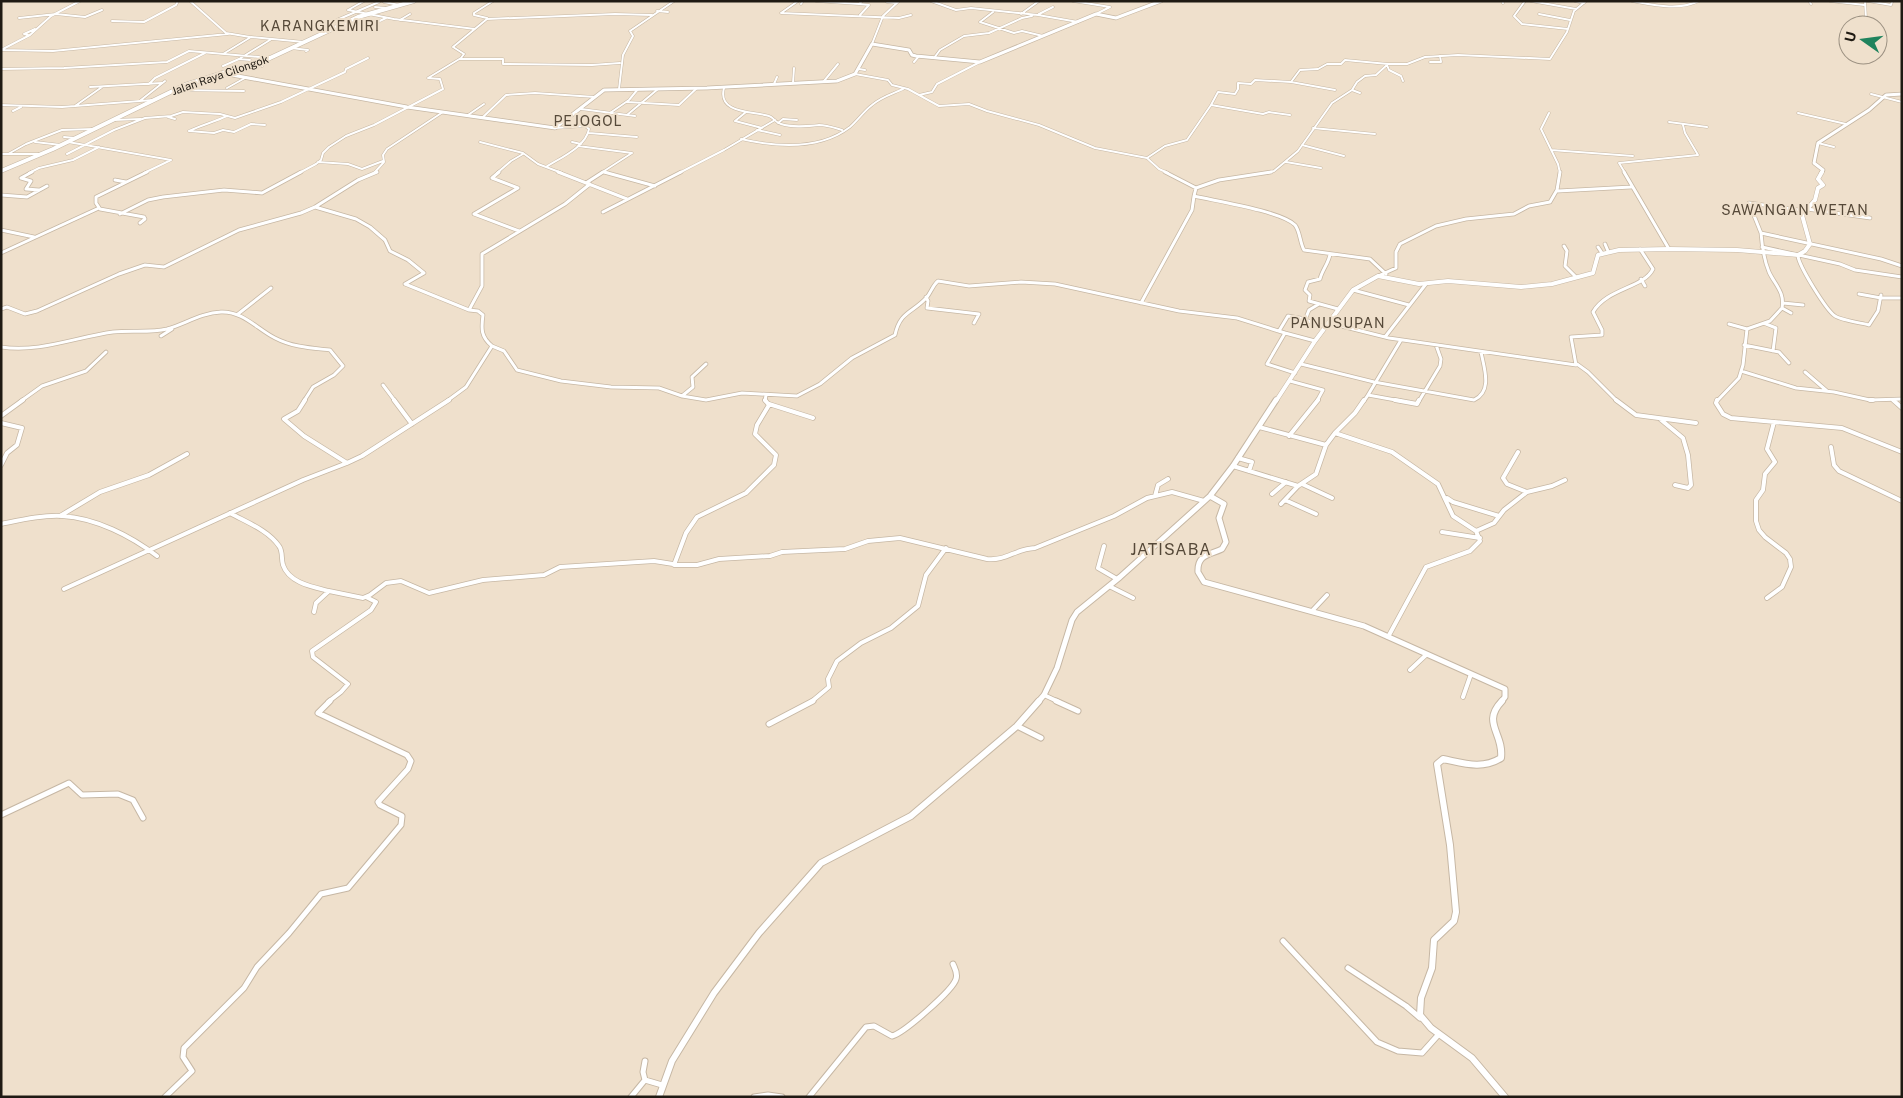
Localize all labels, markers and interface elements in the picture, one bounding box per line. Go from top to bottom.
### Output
north arrow [1838,15,1888,65]
district label: KARANGKEMIRI [260,18,380,34]
text: U [1841,30,1859,44]
street label: Jalan Raya Cilongok [170,53,270,97]
district label: PEJOGOL [553,113,623,129]
district label: SAWANGAN WETAN [1721,202,1869,218]
district label: PANUSUPAN [1290,315,1386,331]
district label: JATISABA [1130,540,1212,559]

